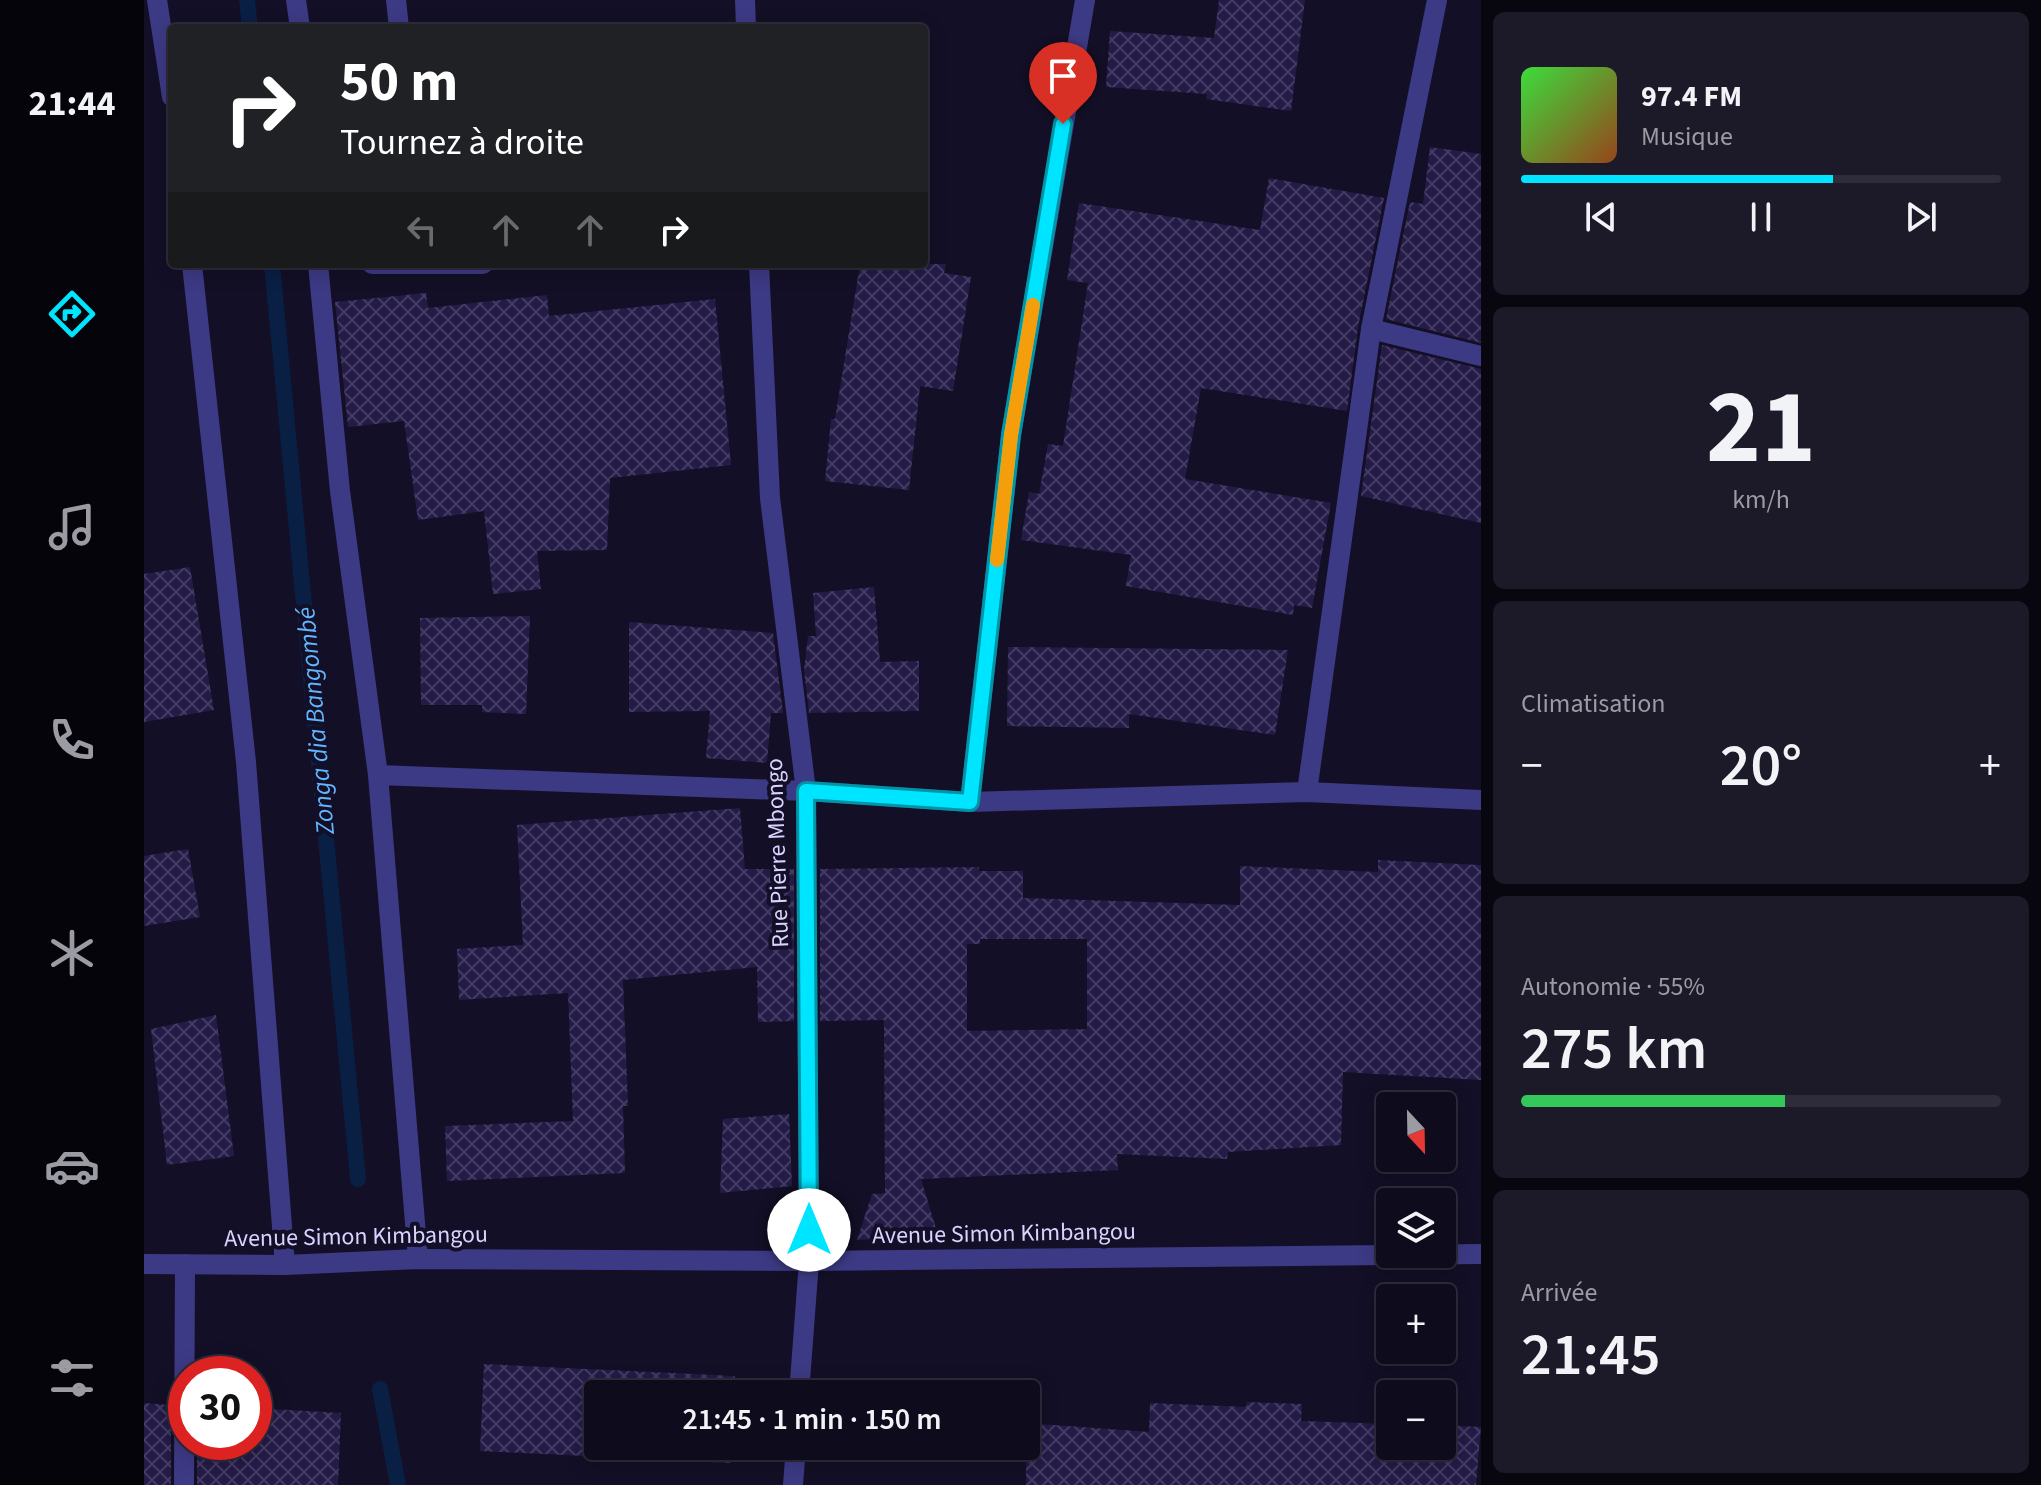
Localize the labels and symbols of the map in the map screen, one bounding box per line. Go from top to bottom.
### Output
pin [1029,42,1097,124]
water label: Zonga dia Bangombé [287,605,344,837]
street label: Rue Pierre Mbongo [757,758,798,948]
north arrow [1376,1092,1456,1172]
position arrow [767,1188,851,1272]
street label: Avenue Simon Kimbangou [872,1214,1136,1253]
street label: Avenue Simon Kimbangou [224,1217,488,1256]
speed limit sign: 30 [168,1356,272,1460]

